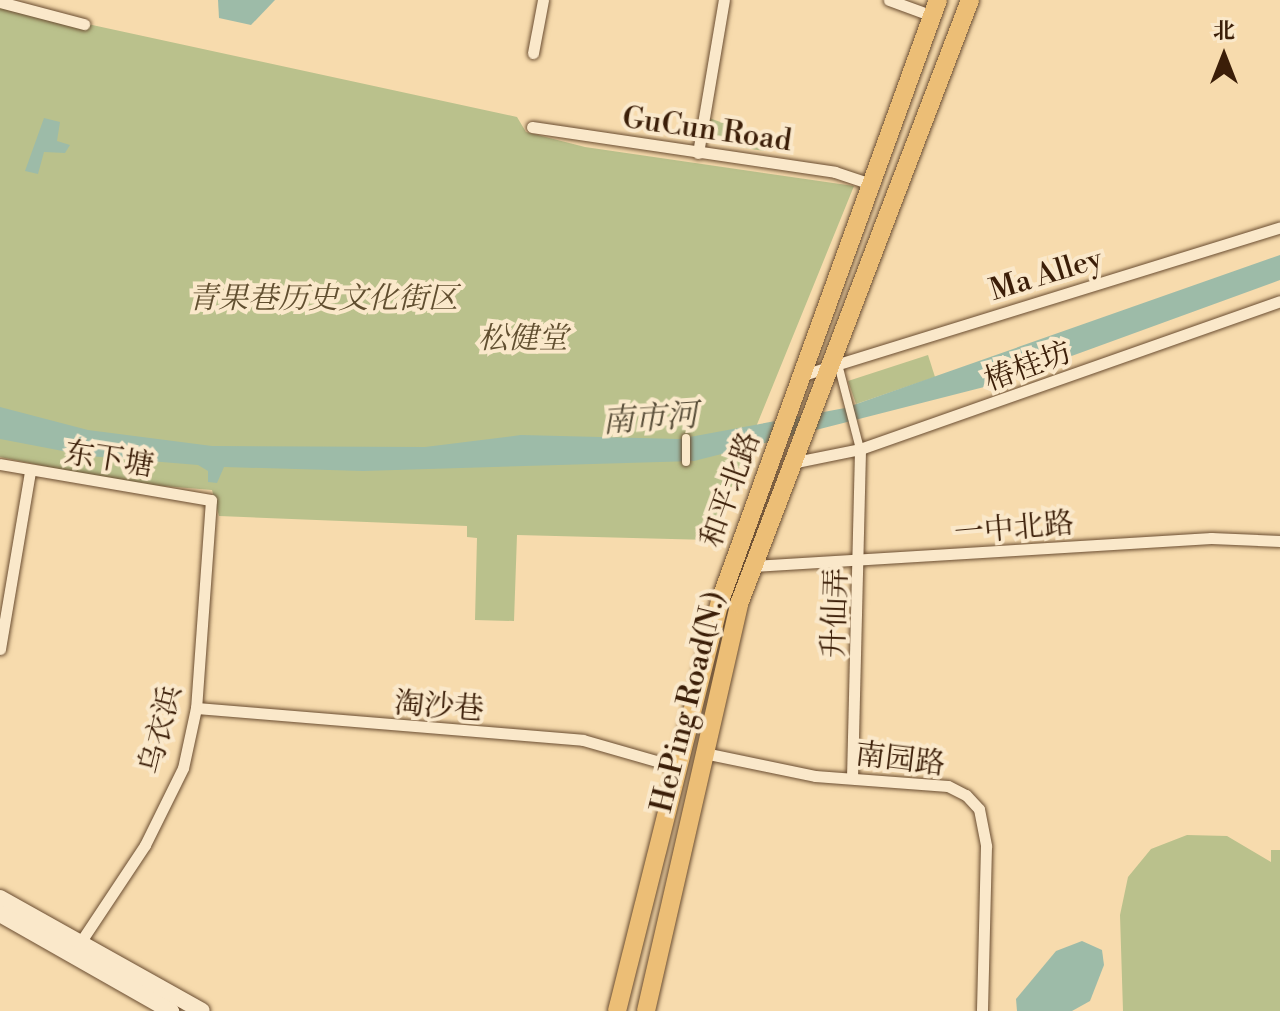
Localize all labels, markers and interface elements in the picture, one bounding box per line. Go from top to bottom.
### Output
north arrow [1184,16,1264,96]
text: 北 [1213,18,1235,45]
street label: GuCun Road [620,100,794,160]
street label: Ma Alley [985,241,1107,309]
park label: 青果巷历史文化街区 [188,281,458,317]
park label: 松健堂 [478,321,568,357]
street label: 椿桂坊 [980,335,1076,399]
water label: 南市河 [601,396,699,442]
street label: 和平北路 [694,427,768,553]
street label: 东下塘 [62,435,156,485]
street label: 一中北路 [953,506,1075,552]
street label: 升仙弄 [816,567,856,659]
street label: HePing Road(N.) [644,588,734,816]
street label: 乌衣浜 [133,682,189,778]
street label: 淘沙巷 [393,686,485,728]
street label: 南园路 [853,737,947,783]

